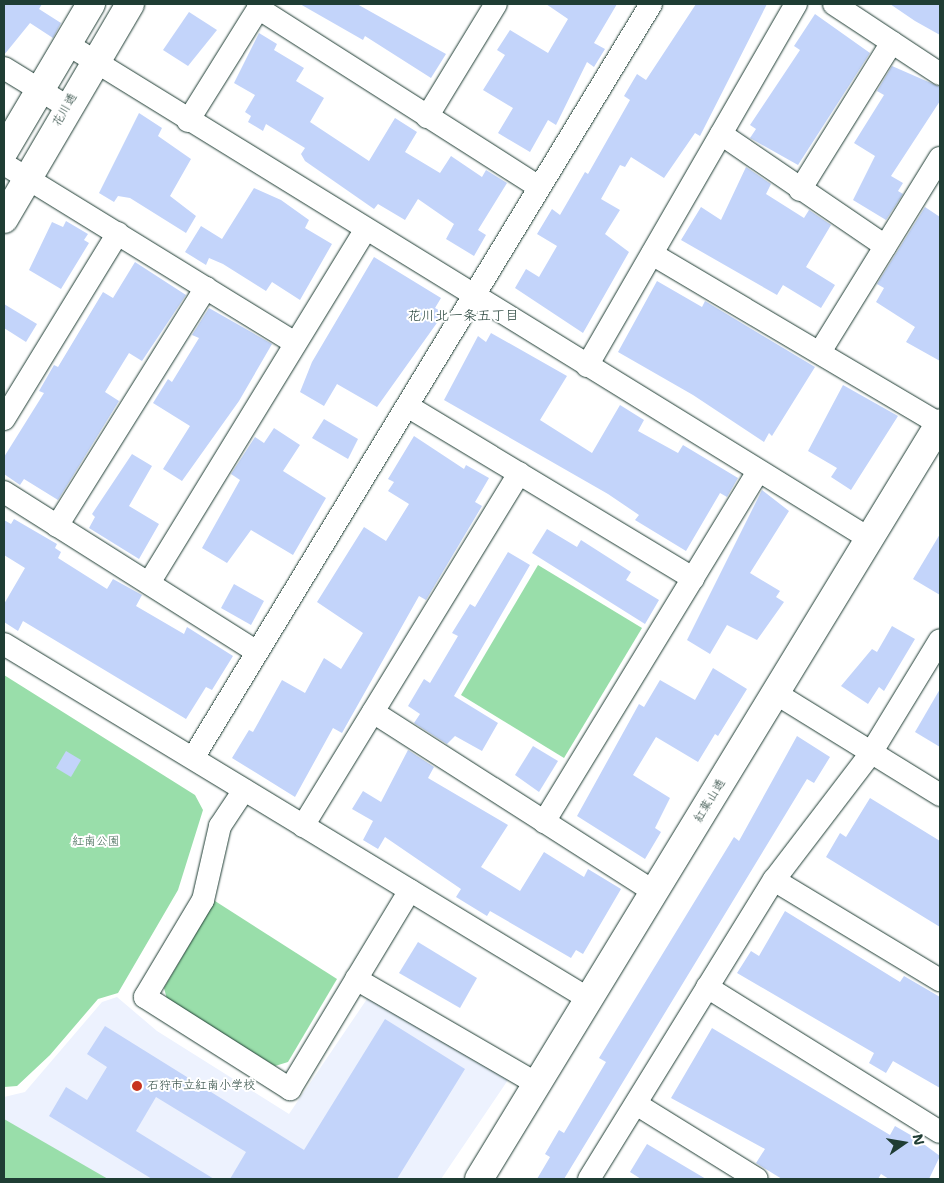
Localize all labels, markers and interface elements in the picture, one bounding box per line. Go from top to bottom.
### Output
street label: 花川通 [50,91,80,129]
district label: 花川北一条五丁目 [407,307,519,323]
street label: 紅葉山通 [691,777,729,825]
park label: 紅南公園 [72,835,120,849]
place label: 石狩市立紅南小学校 [147,1079,255,1093]
marker: 石狩市立紅南小学校 [131,1080,143,1092]
north arrow [879,1118,929,1168]
text: N [909,1132,929,1147]

